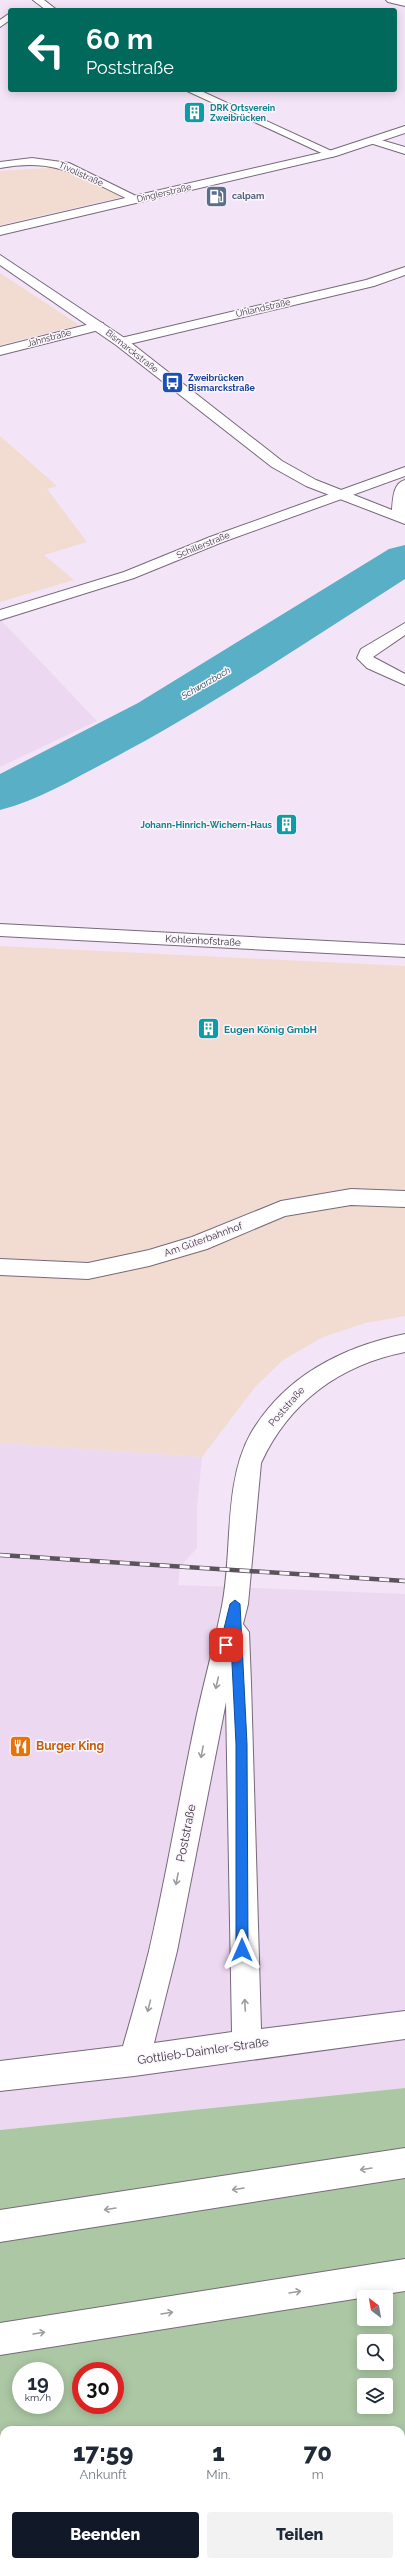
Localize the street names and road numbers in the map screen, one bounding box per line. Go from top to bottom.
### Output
street label: Tivolistraße [57,160,105,189]
street label: Dinglerstraße [136,182,193,204]
street label: Uhlandstraße [235,297,292,319]
street label: Jahnstraße [26,327,73,349]
street label: Bismarckstraße [104,327,161,375]
street label: Schillerstraße [175,529,232,560]
street label: Kohlenhofstraße [165,933,241,948]
street label: Am Güterbahnhof [163,1220,244,1259]
street label: Poststraße [266,1384,307,1428]
street label: Poststraße [174,1803,198,1863]
street label: Gottlieb-Daimler-Straße [136,2035,270,2067]

